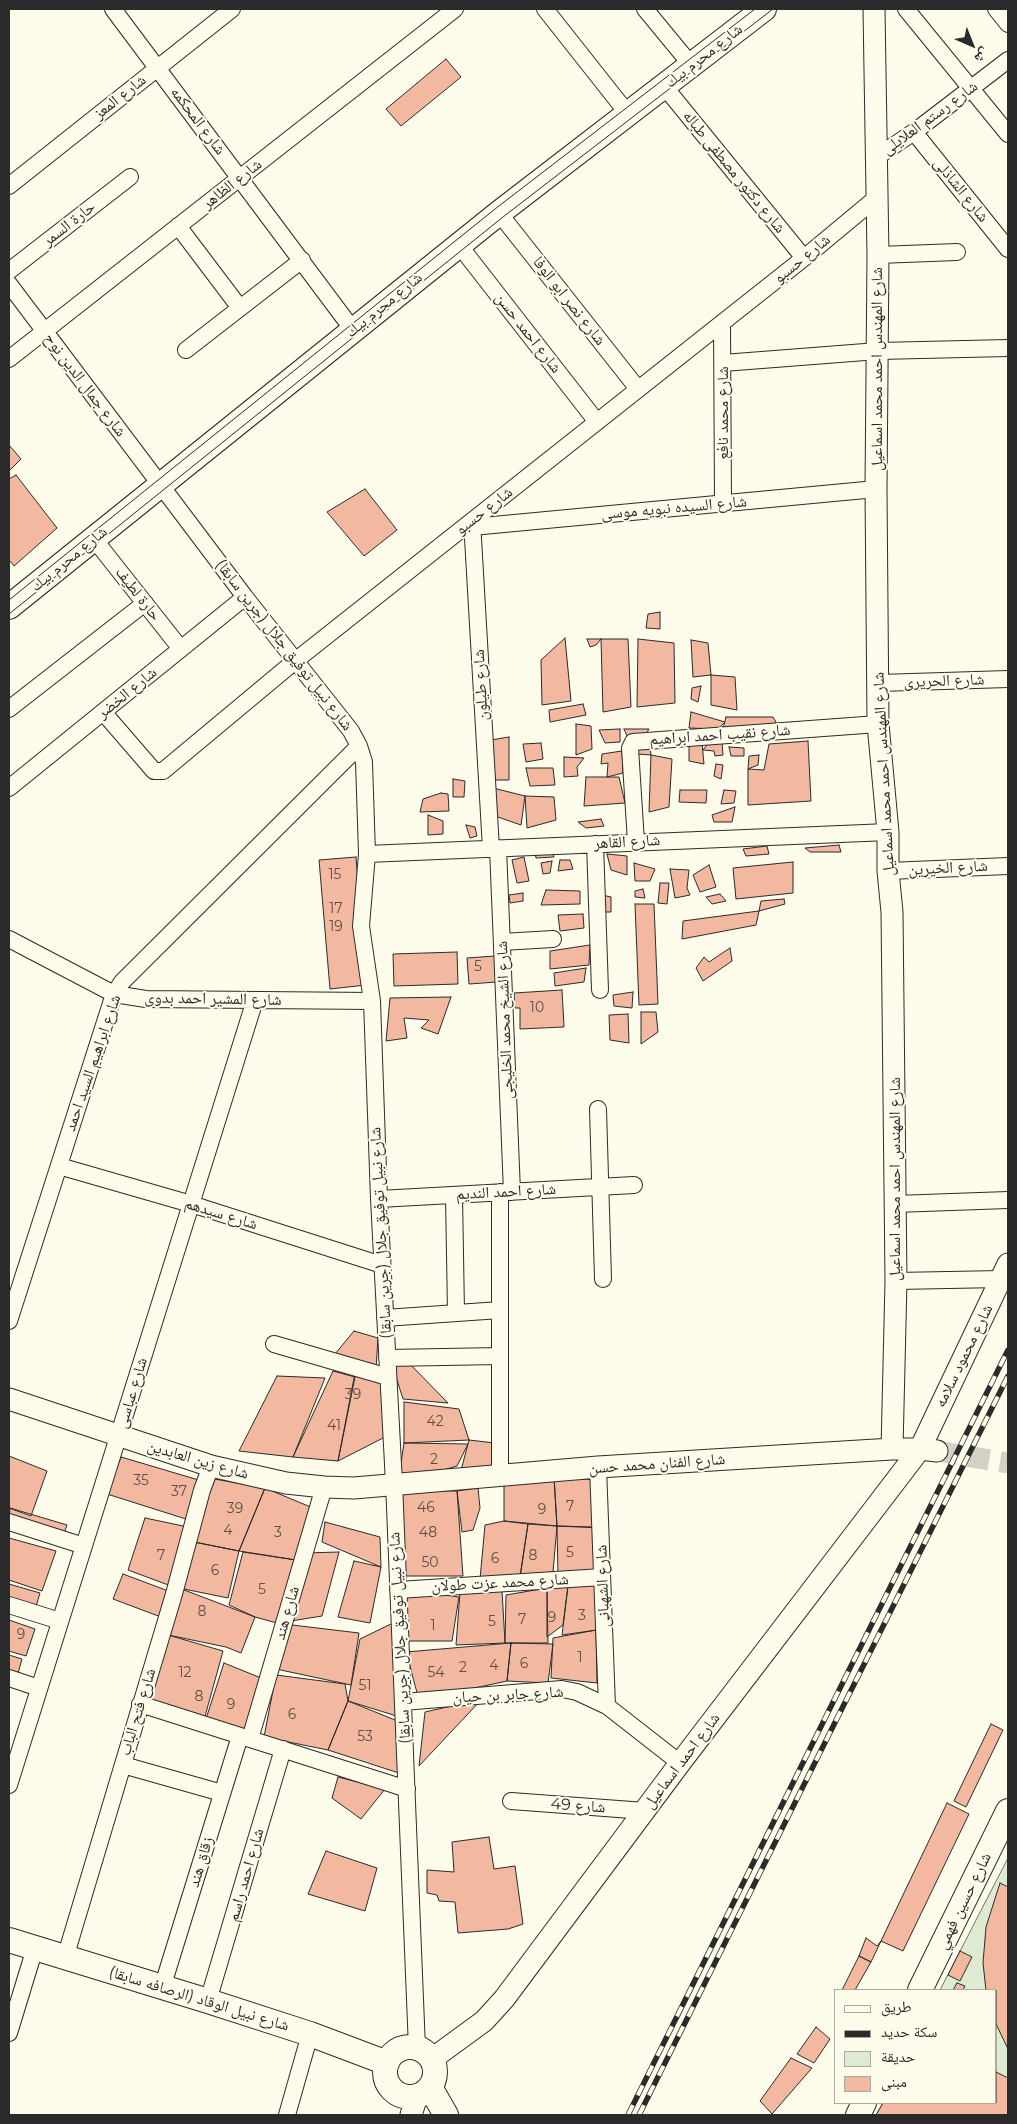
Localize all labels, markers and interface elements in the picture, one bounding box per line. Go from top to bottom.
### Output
street label: شارع محرم بيك [661,20,747,92]
north arrow [947,20,997,70]
text: ش [971,44,994,67]
street label: شارع المعز [90,71,150,123]
street label: شارع رستم العلايلى [878,77,982,159]
street label: شارع المحكمه [166,83,230,159]
street label: شارع دكتور مصطفى طباله [679,107,789,237]
street label: شارع الشاذلى [929,154,993,226]
street label: شارع الظاهر [198,155,266,213]
street label: حارة السمر [39,197,99,251]
street label: شارع حسبو [770,230,834,288]
street label: شارع نصر ابو الوفا [528,253,610,349]
street label: شارع المهندس احمد محمد اسماعيل [867,267,887,471]
street label: شارع محرم بيك [342,268,426,342]
street label: شارع احمد حسن [491,289,565,377]
street label: شارع جمال الدين نوح [40,329,130,441]
street label: شارع محمد نافع [713,366,733,460]
street label: شارع حسبو [451,483,517,539]
street label: شارع السيده نبويه موسى [600,492,748,524]
street label: شارع محرم بيك [27,522,111,596]
street label: شارع نبيل توفيق جلال (جرين سابقا) [211,556,357,734]
street label: حارة لطيف [111,563,165,625]
street label: شارع طيلون [470,649,492,721]
street label: شارع الخضر [93,663,161,723]
street label: شارع الحريرى [903,670,985,692]
street label: شارع المهندس احمد محمد اسماعيل [869,672,899,876]
street label: شارع نقيب احمد ابراهيم [649,720,791,750]
street label: شارع القاهر [593,831,661,853]
street label: شارع الخيرين [908,856,988,880]
house number: 15 [329,867,341,883]
house number: 17 [329,901,343,917]
house number: 19 [329,919,343,935]
street label: شارع الشيخ محمد الخليجى [493,940,517,1100]
house number: 5 [474,959,482,975]
street label: شارع المشير احمد بدوى [144,988,282,1010]
street label: شارع ابراهيم السيد احمد [61,992,125,1134]
house number: 10 [530,1000,544,1016]
street label: شارع المهندس احمد محمد اسماعيل [885,1077,905,1281]
street label: شارع نبيل توفيق جلال (جرين سابقا) [366,1127,396,1339]
street label: شارع احمد النديم [455,1180,557,1204]
street label: شارع سيدهم [182,1194,260,1234]
street label: شارع محمود سلامه [931,1301,997,1411]
street label: شارع عباسى [112,1355,152,1431]
house number: 39 [345,1387,361,1403]
house number: 42 [426,1414,444,1430]
house number: 41 [327,1418,341,1434]
street label: شارع زين العابدين [145,1436,251,1484]
street label: شارع الفنان محمد حسن [588,1450,726,1478]
house number: 2 [430,1452,438,1468]
house number: 35 [133,1473,149,1489]
house number: 37 [171,1484,187,1500]
house number: 7 [566,1499,574,1515]
house number: 46 [417,1500,435,1516]
house number: 39 [227,1501,243,1517]
house number: 9 [538,1502,546,1518]
house number: 4 [223,1523,233,1539]
house number: 3 [274,1525,282,1541]
house number: 48 [419,1525,437,1541]
street label: شارع نبيل توفيق جلال (جرين سابقا) [385,1532,415,1744]
street label: شارع الشهبانى [592,1544,614,1628]
house number: 5 [566,1545,574,1561]
house number: 7 [157,1548,165,1564]
house number: 8 [529,1548,537,1564]
house number: 6 [491,1551,499,1567]
house number: 50 [421,1555,439,1571]
house number: 6 [211,1563,219,1579]
street label: شارع محمد عزت طولان [431,1570,569,1596]
house number: 5 [258,1582,266,1598]
street label: شارع هند [270,1584,304,1642]
house number: 8 [198,1604,206,1620]
house number: 3 [578,1608,586,1624]
house number: 9 [548,1610,556,1626]
house number: 7 [518,1612,526,1628]
house number: 5 [488,1614,496,1630]
house number: 1 [430,1618,436,1634]
house number: 9 [17,1627,25,1643]
house number: 1 [577,1650,583,1666]
house number: 6 [520,1656,528,1672]
house number: 4 [489,1658,499,1674]
house number: 2 [459,1660,467,1676]
house number: 12 [178,1665,192,1681]
house number: 54 [427,1665,445,1681]
street label: شارع فتح الباب [116,1666,160,1758]
house number: 51 [359,1678,371,1694]
street label: شارع جابر بن حيان [452,1683,564,1707]
house number: 8 [195,1689,203,1705]
house number: 9 [227,1697,235,1713]
house number: 6 [288,1707,296,1723]
street label: شارع احمد اسماعيل [640,1709,724,1813]
house number: 53 [357,1729,373,1745]
street label: شارع 49 [550,1795,606,1817]
street label: شارع احمد راسم [224,1826,268,1924]
street label: زقاق هند [184,1834,218,1890]
street label: شارع حسين فهمي [932,1850,996,1952]
street label: شارع نبيل الوقاد (الرصافه سابقا) [107,1962,291,2036]
legend [834,1989,997,2104]
text: طريق [881,1997,912,2016]
text: سكة حديد [881,2022,937,2041]
text: حديقة [881,2047,915,2066]
text: مبنى [881,2072,907,2091]

